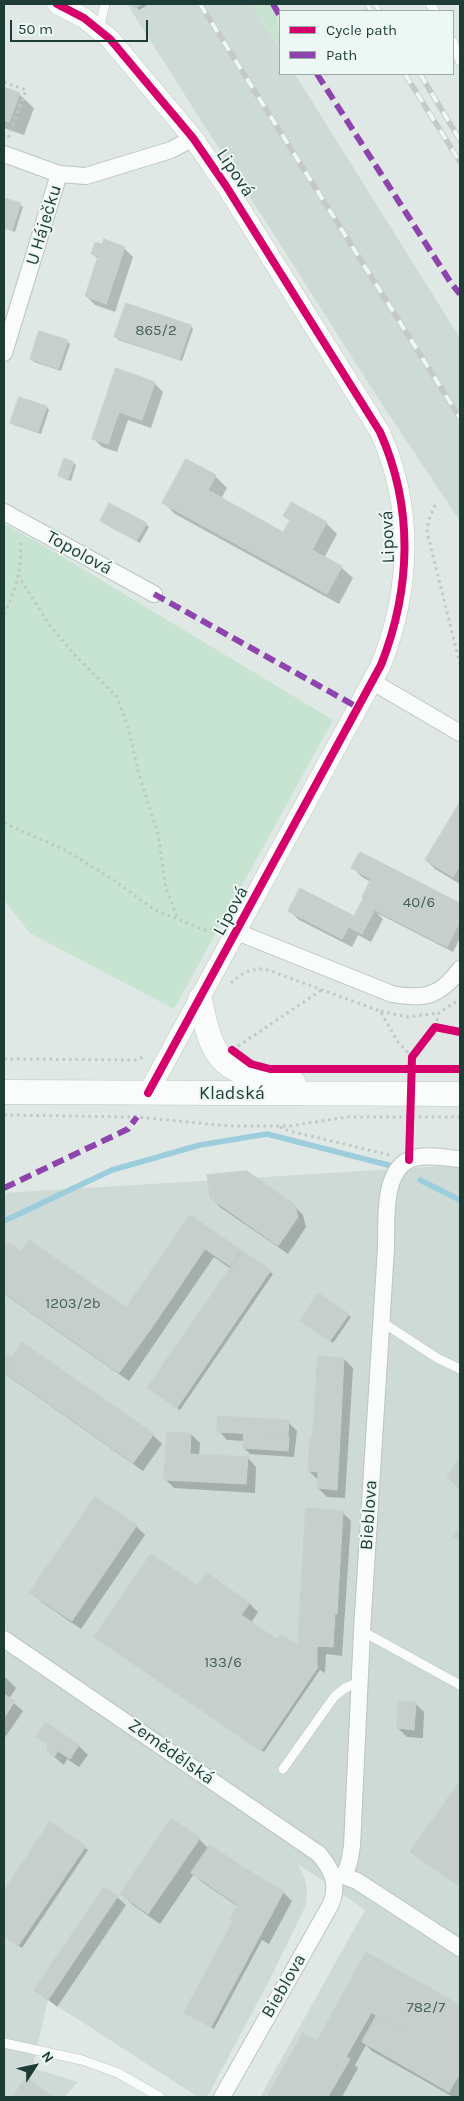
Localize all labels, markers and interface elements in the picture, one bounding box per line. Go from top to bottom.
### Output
scale bar [12,10,150,42]
legend [279,10,454,75]
text: 50 m [18,20,53,38]
text: Cycle path [326,21,397,39]
text: Path [326,46,357,64]
street label: Lipová [211,145,259,201]
street label: U Háječku [22,182,66,268]
house number: 865/2 [135,322,177,340]
street label: Lipová [376,510,400,564]
street label: Topolová [42,526,116,580]
street label: Lipová [209,883,253,939]
house number: 40/6 [403,894,435,912]
street label: Kladská [199,1083,265,1105]
house number: 1203/2b [45,1295,101,1313]
street label: Bieblova [356,1479,382,1551]
house number: 133/6 [204,1654,242,1672]
street label: Zemědělská [124,1714,218,1790]
street label: Bieblova [257,1950,311,2022]
house number: 782/7 [407,1999,445,2017]
north arrow [10,2041,60,2091]
text: N [38,2048,58,2066]

